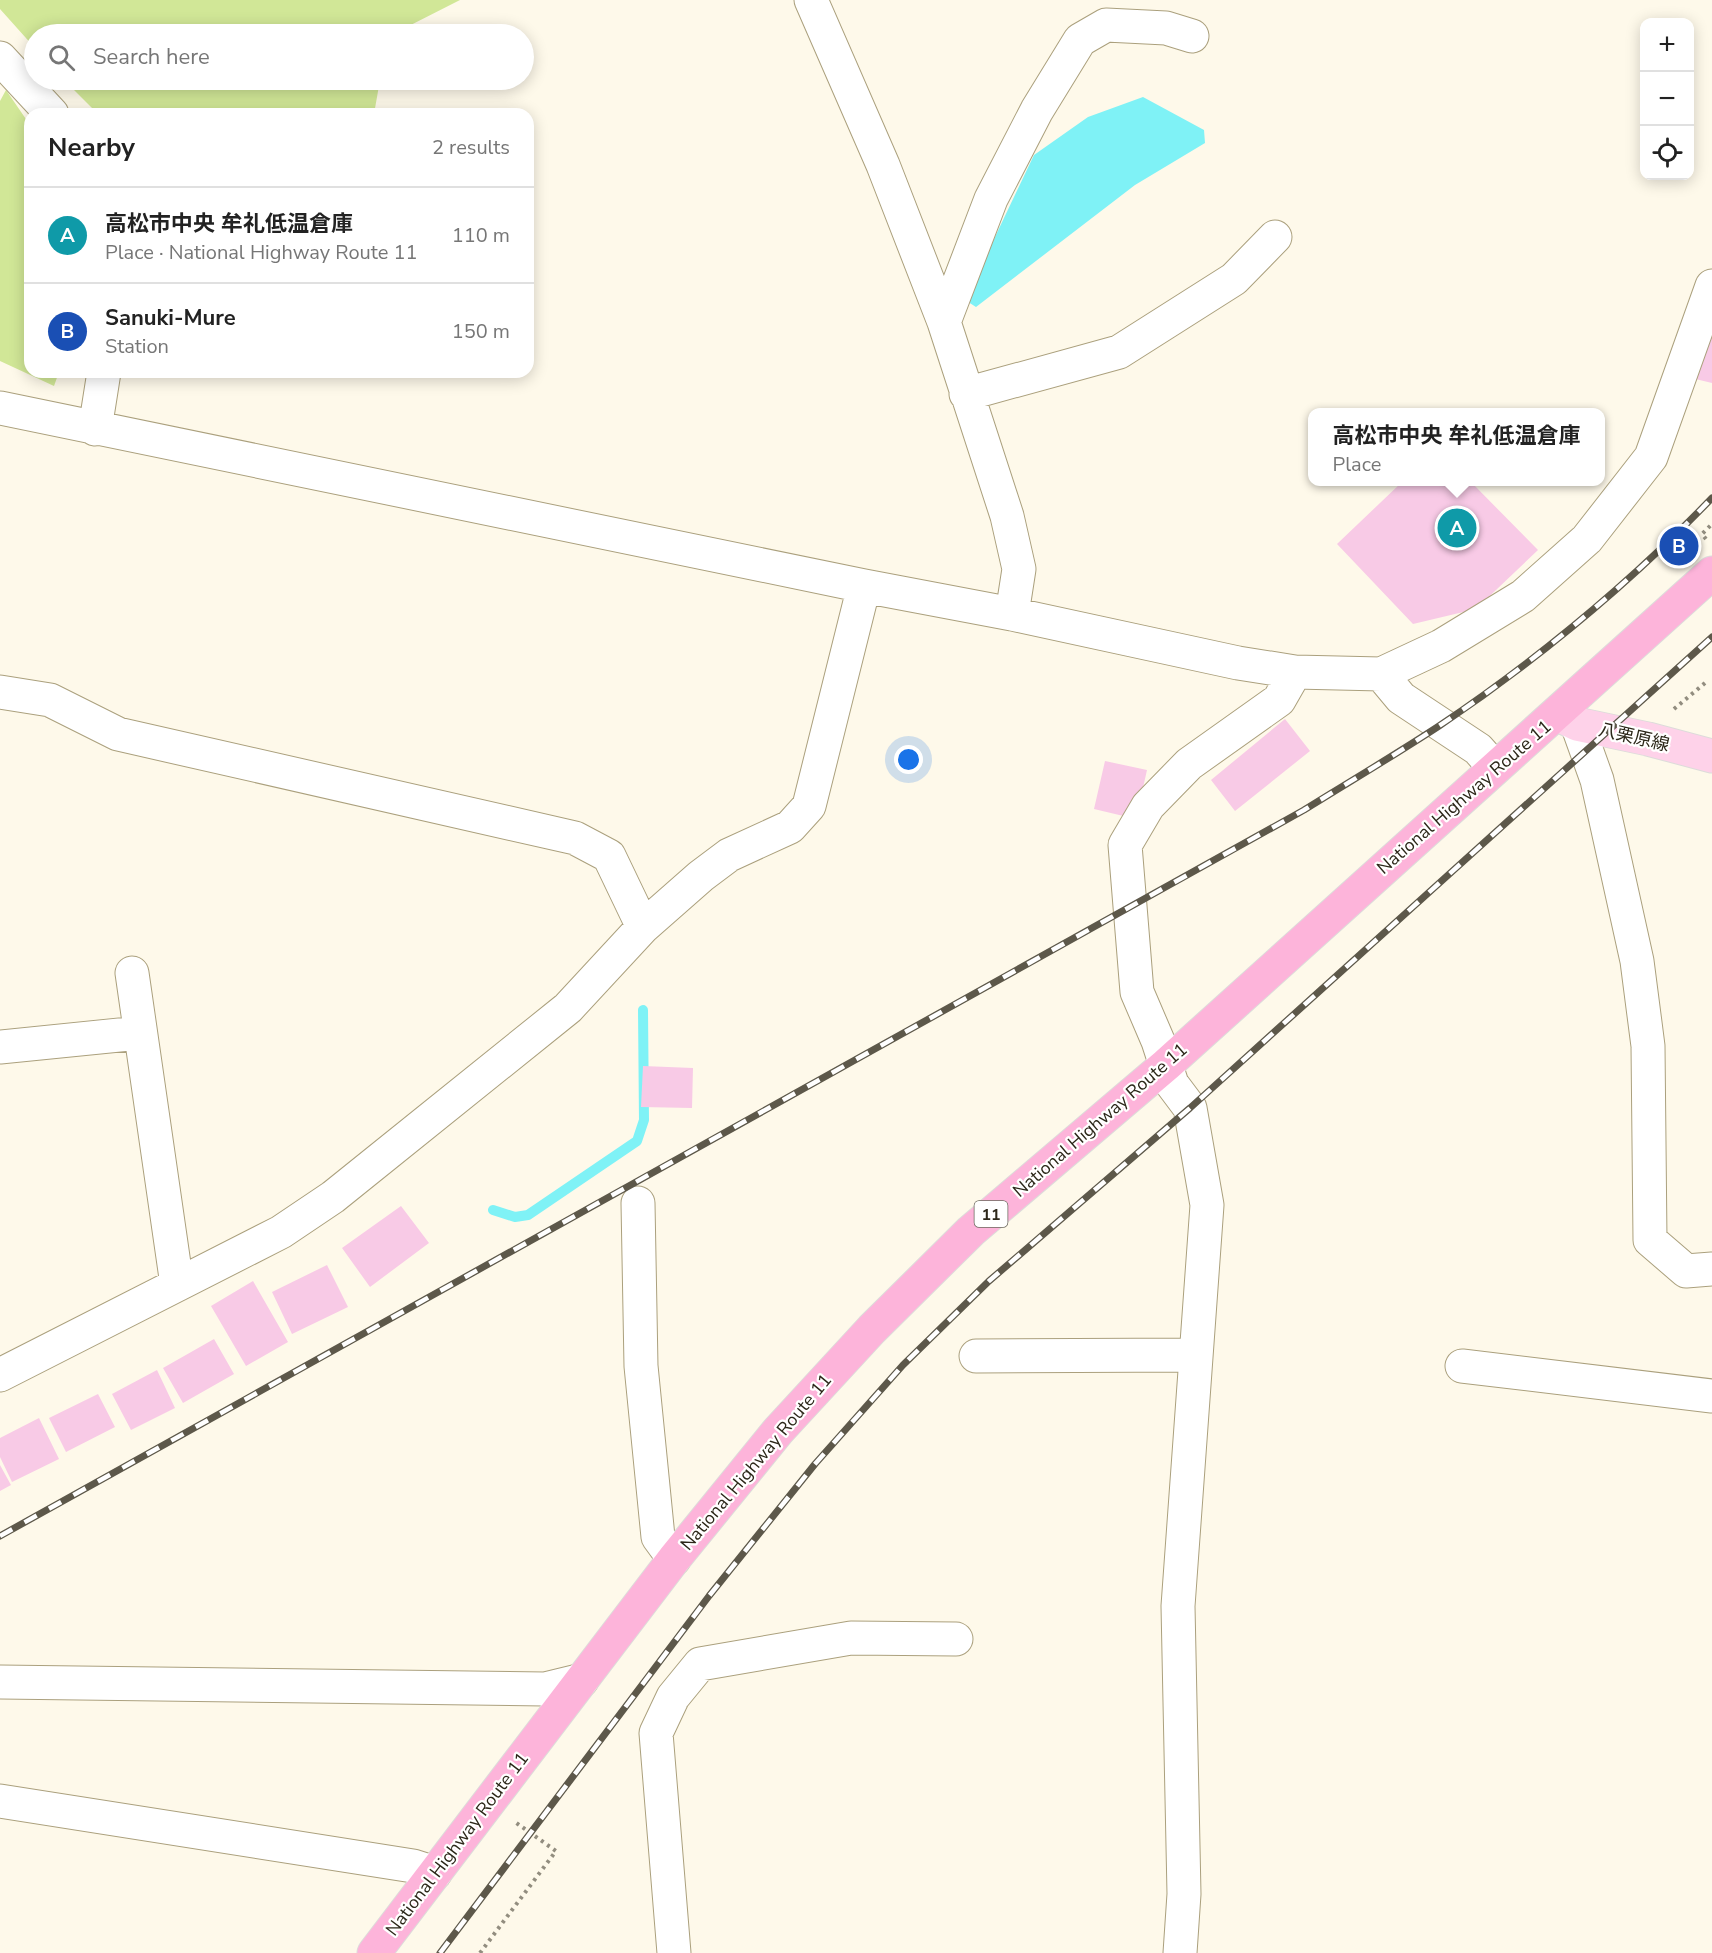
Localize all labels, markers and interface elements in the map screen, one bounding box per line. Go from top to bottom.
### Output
map controls [1640,18,1694,180]
button: + [1640,18,1694,72]
search box [24,24,534,90]
icon: search [45,41,78,74]
text: Search here [93,42,210,72]
button: − [1640,72,1694,126]
button: locate [1640,126,1694,180]
text: Nearby [48,130,135,165]
text: 2 results [432,134,510,161]
text: 高松市中央 牟礼低温倉庫 [105,209,353,239]
text: A [60,222,75,249]
text: 110 m [452,222,510,249]
text: Place · National Highway Route 11 [105,239,417,266]
text: Sanuki-Mure [105,303,236,333]
text: B [61,318,74,345]
text: 150 m [452,318,510,345]
text: Station [105,333,169,360]
popup [1308,408,1605,486]
text: 高松市中央 牟礼低温倉庫 [1333,421,1580,451]
text: Place [1333,451,1381,478]
pin: A [1438,506,1476,550]
pin: B [1660,524,1698,568]
street label: National Highway Route 11 [1372,715,1556,879]
street label: 八栗原線 [1596,717,1672,757]
your location [894,745,923,774]
street label: National Highway Route 11 [1008,1038,1192,1202]
road number: 11 [974,1201,1008,1227]
street label: National Highway Route 11 [675,1369,837,1555]
street label: National Highway Route 11 [380,1747,534,1941]

